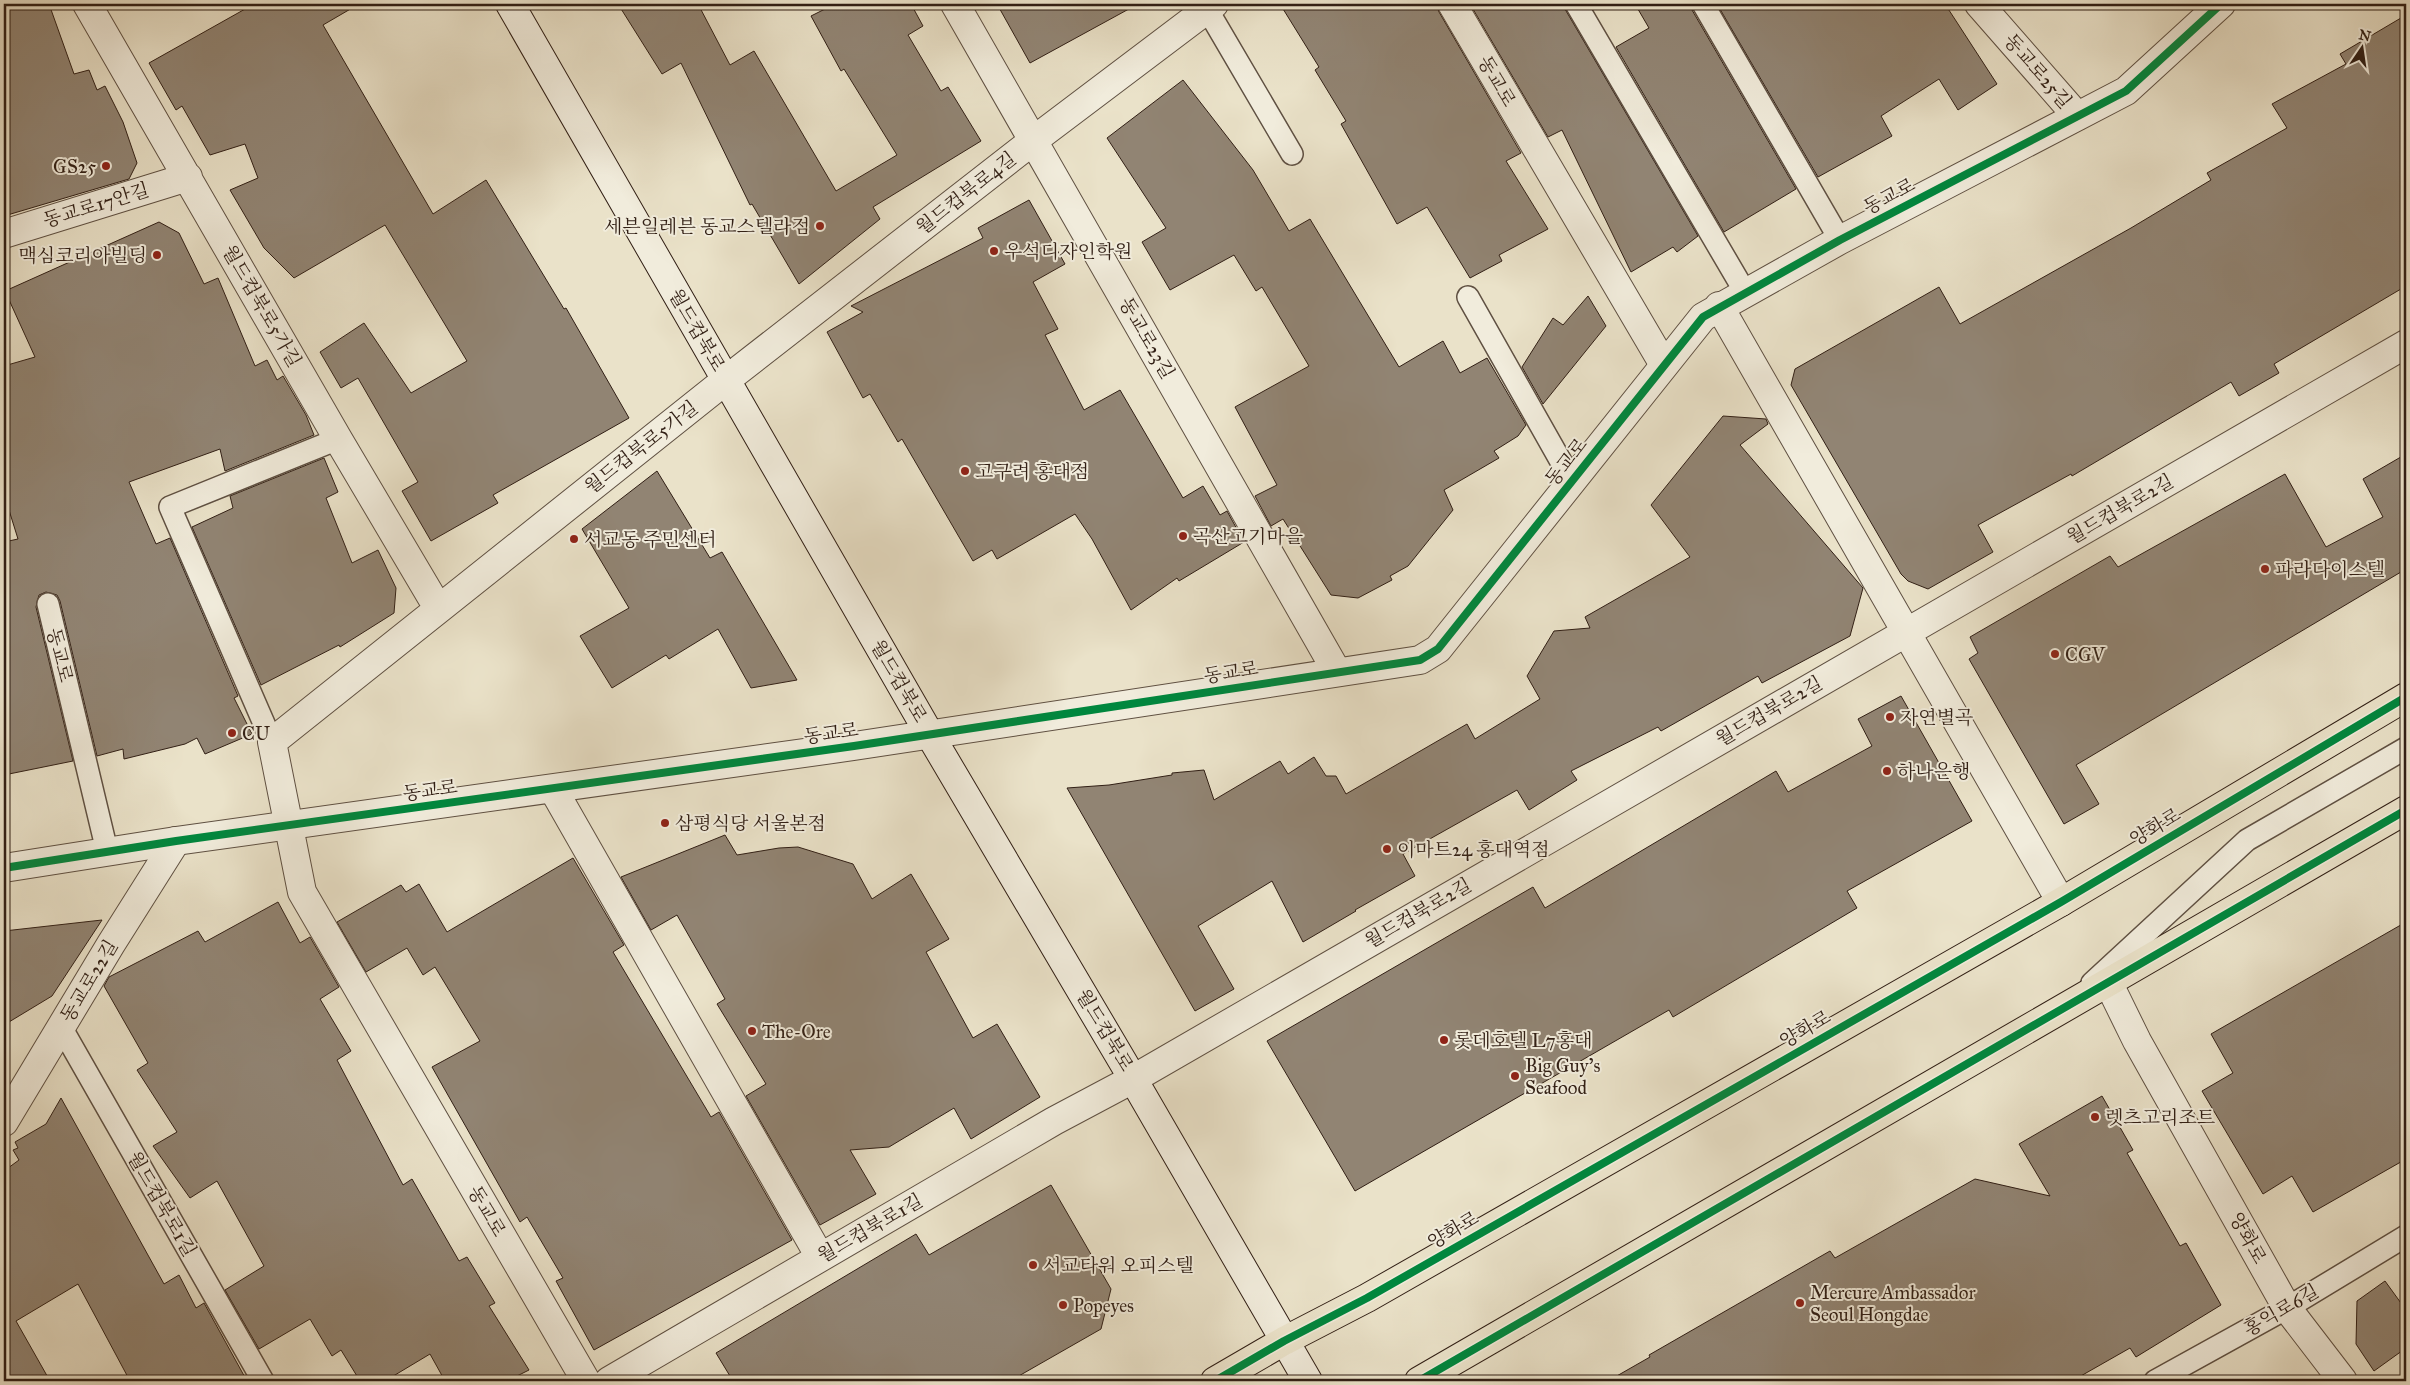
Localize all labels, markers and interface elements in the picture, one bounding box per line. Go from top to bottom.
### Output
north arrow [2338,22,2388,72]
text: N [2357,26,2373,45]
street label: 동교로25길 [1999,29,2077,113]
street label: 동교로 [1473,51,1521,111]
street label: 월드컵북로4길 [911,147,1021,239]
place label: GS25 [53,155,96,178]
marker: GS25 [100,160,112,172]
street label: 동교로 [1859,173,1919,219]
street label: 동교로17안길 [40,178,152,232]
place label: 세븐일레븐 동교스텔라점 [604,215,810,238]
marker: 세븐일레븐 동교스텔라점 [814,220,826,232]
place label: 우석디자인학원 [1004,240,1132,263]
street label: 월드컵북로5가길 [218,241,306,371]
place label: 맥심코리아빌딩 [19,244,147,267]
marker: 우석디자인학원 [988,245,1000,257]
marker: 맥심코리아빌딩 [151,249,163,261]
street label: 월드컵북로 [664,285,730,375]
street label: 동교로23길 [1114,293,1180,383]
street label: 월드컵북로5가길 [580,396,702,498]
street label: 동교로 [1540,433,1592,491]
place label: 고구려 홍대점 [975,460,1089,483]
marker: 고구려 홍대점 [959,465,971,477]
street label: 월드컵북로2길 [2063,469,2177,549]
place label: 곡산고기마을 [1193,525,1303,548]
place label: 서교동 주민센터 [584,528,717,551]
marker: 곡산고기마을 [1177,530,1189,542]
marker: 서교동 주민센터 [568,533,580,545]
place label: 파라다이스텔 [2275,558,2385,581]
marker: 파라다이스텔 [2259,563,2271,575]
street label: 동교로 [42,626,78,684]
street label: 월드컵북로 [866,636,932,726]
place label: CGV [2065,643,2106,666]
marker: CGV [2049,648,2061,660]
street label: 동교로 [1202,656,1260,688]
street label: 월드컵북로2길 [1712,671,1826,751]
place label: 자연별곡 [1900,706,1973,729]
marker: 자연별곡 [1884,711,1896,723]
street label: 동교로 [802,718,860,748]
place label: CU [242,722,270,745]
marker: CU [226,727,238,739]
place label: 하나은행 [1897,760,1970,783]
marker: 하나은행 [1881,765,1893,777]
street label: 동교로 [401,775,459,805]
street label: 양화로 [2125,803,2185,851]
place label: 삼평식당 서울본점 [675,812,826,835]
marker: 삼평식당 서울본점 [659,817,671,829]
place label: 이마트24 홍대역점 [1397,838,1550,861]
marker: 이마트24 홍대역점 [1381,843,1393,855]
street label: 월드컵북로2길 [1361,873,1475,953]
street label: 동교로22길 [55,936,123,1026]
street label: 월드컵북로 [1072,985,1138,1075]
street label: 양화로 [1775,1005,1835,1053]
place label: The-Ore [762,1020,831,1043]
marker: The-Ore [746,1025,758,1037]
place label: 롯데호텔 L7홍대 [1454,1029,1592,1052]
marker: 롯데호텔 L7홍대 [1438,1034,1450,1046]
place label: Big Guy's Seafood [1525,1054,1600,1099]
marker: Big Guy's Seafood [1509,1070,1521,1082]
place label: 렛츠고리조트 [2105,1106,2215,1129]
marker: 렛츠고리조트 [2089,1111,2101,1123]
street label: 월드컵북로1길 [123,1147,201,1261]
street label: 동교로 [463,1181,511,1241]
street label: 월드컵북로1길 [813,1189,927,1267]
street label: 양화로 [1423,1206,1483,1254]
street label: 양화로 [2225,1208,2271,1268]
place label: 서교타워 오피스텔 [1043,1254,1194,1277]
marker: 서교타워 오피스텔 [1027,1259,1039,1271]
street label: 홍익로6길 [2239,1279,2323,1341]
place label: Mercure Ambassador Seoul Hongdae [1810,1281,1976,1327]
place label: Popeyes [1073,1294,1134,1317]
marker: Mercure Ambassador Seoul Hongdae [1794,1297,1806,1309]
marker: Popeyes [1057,1299,1069,1311]

